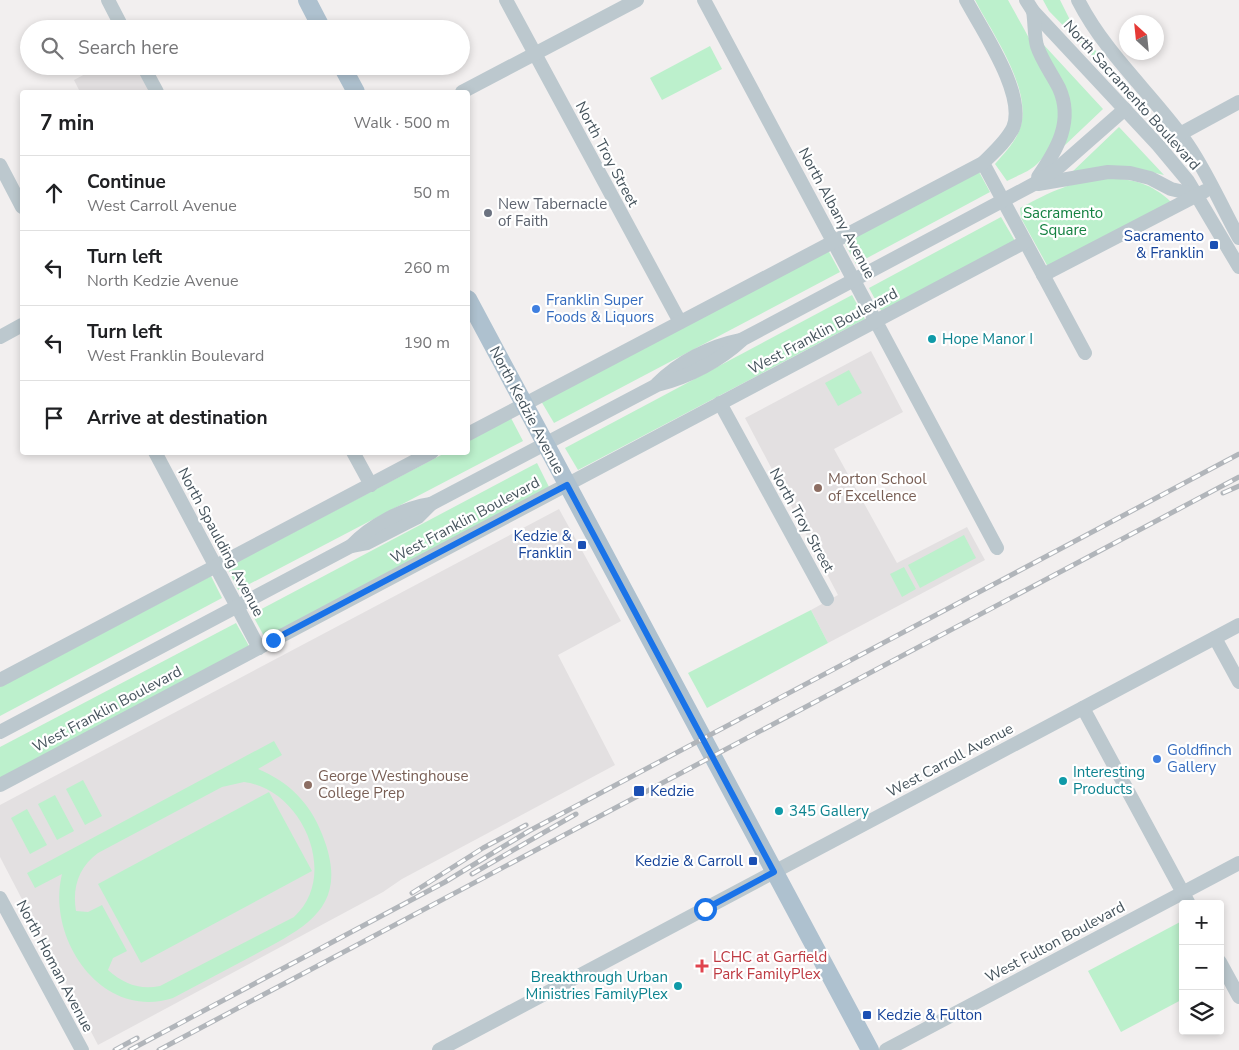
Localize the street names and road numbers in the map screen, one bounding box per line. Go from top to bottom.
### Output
street label: North Sacramento Boulevard [1059,16,1205,174]
street label: North Troy Street [571,98,644,211]
street label: North Albany Avenue [794,144,880,282]
street label: West Franklin Boulevard [745,283,901,379]
street label: North Kedzie Avenue [485,343,569,477]
street label: North Spaulding Avenue [173,464,269,620]
street label: North Troy Street [765,464,839,577]
street label: West Franklin Boulevard [387,472,543,568]
street label: West Franklin Boulevard [29,661,185,757]
street label: West Carroll Avenue [883,718,1017,802]
street label: North Homan Avenue [12,896,98,1036]
street label: West Fulton Boulevard [982,897,1128,987]

